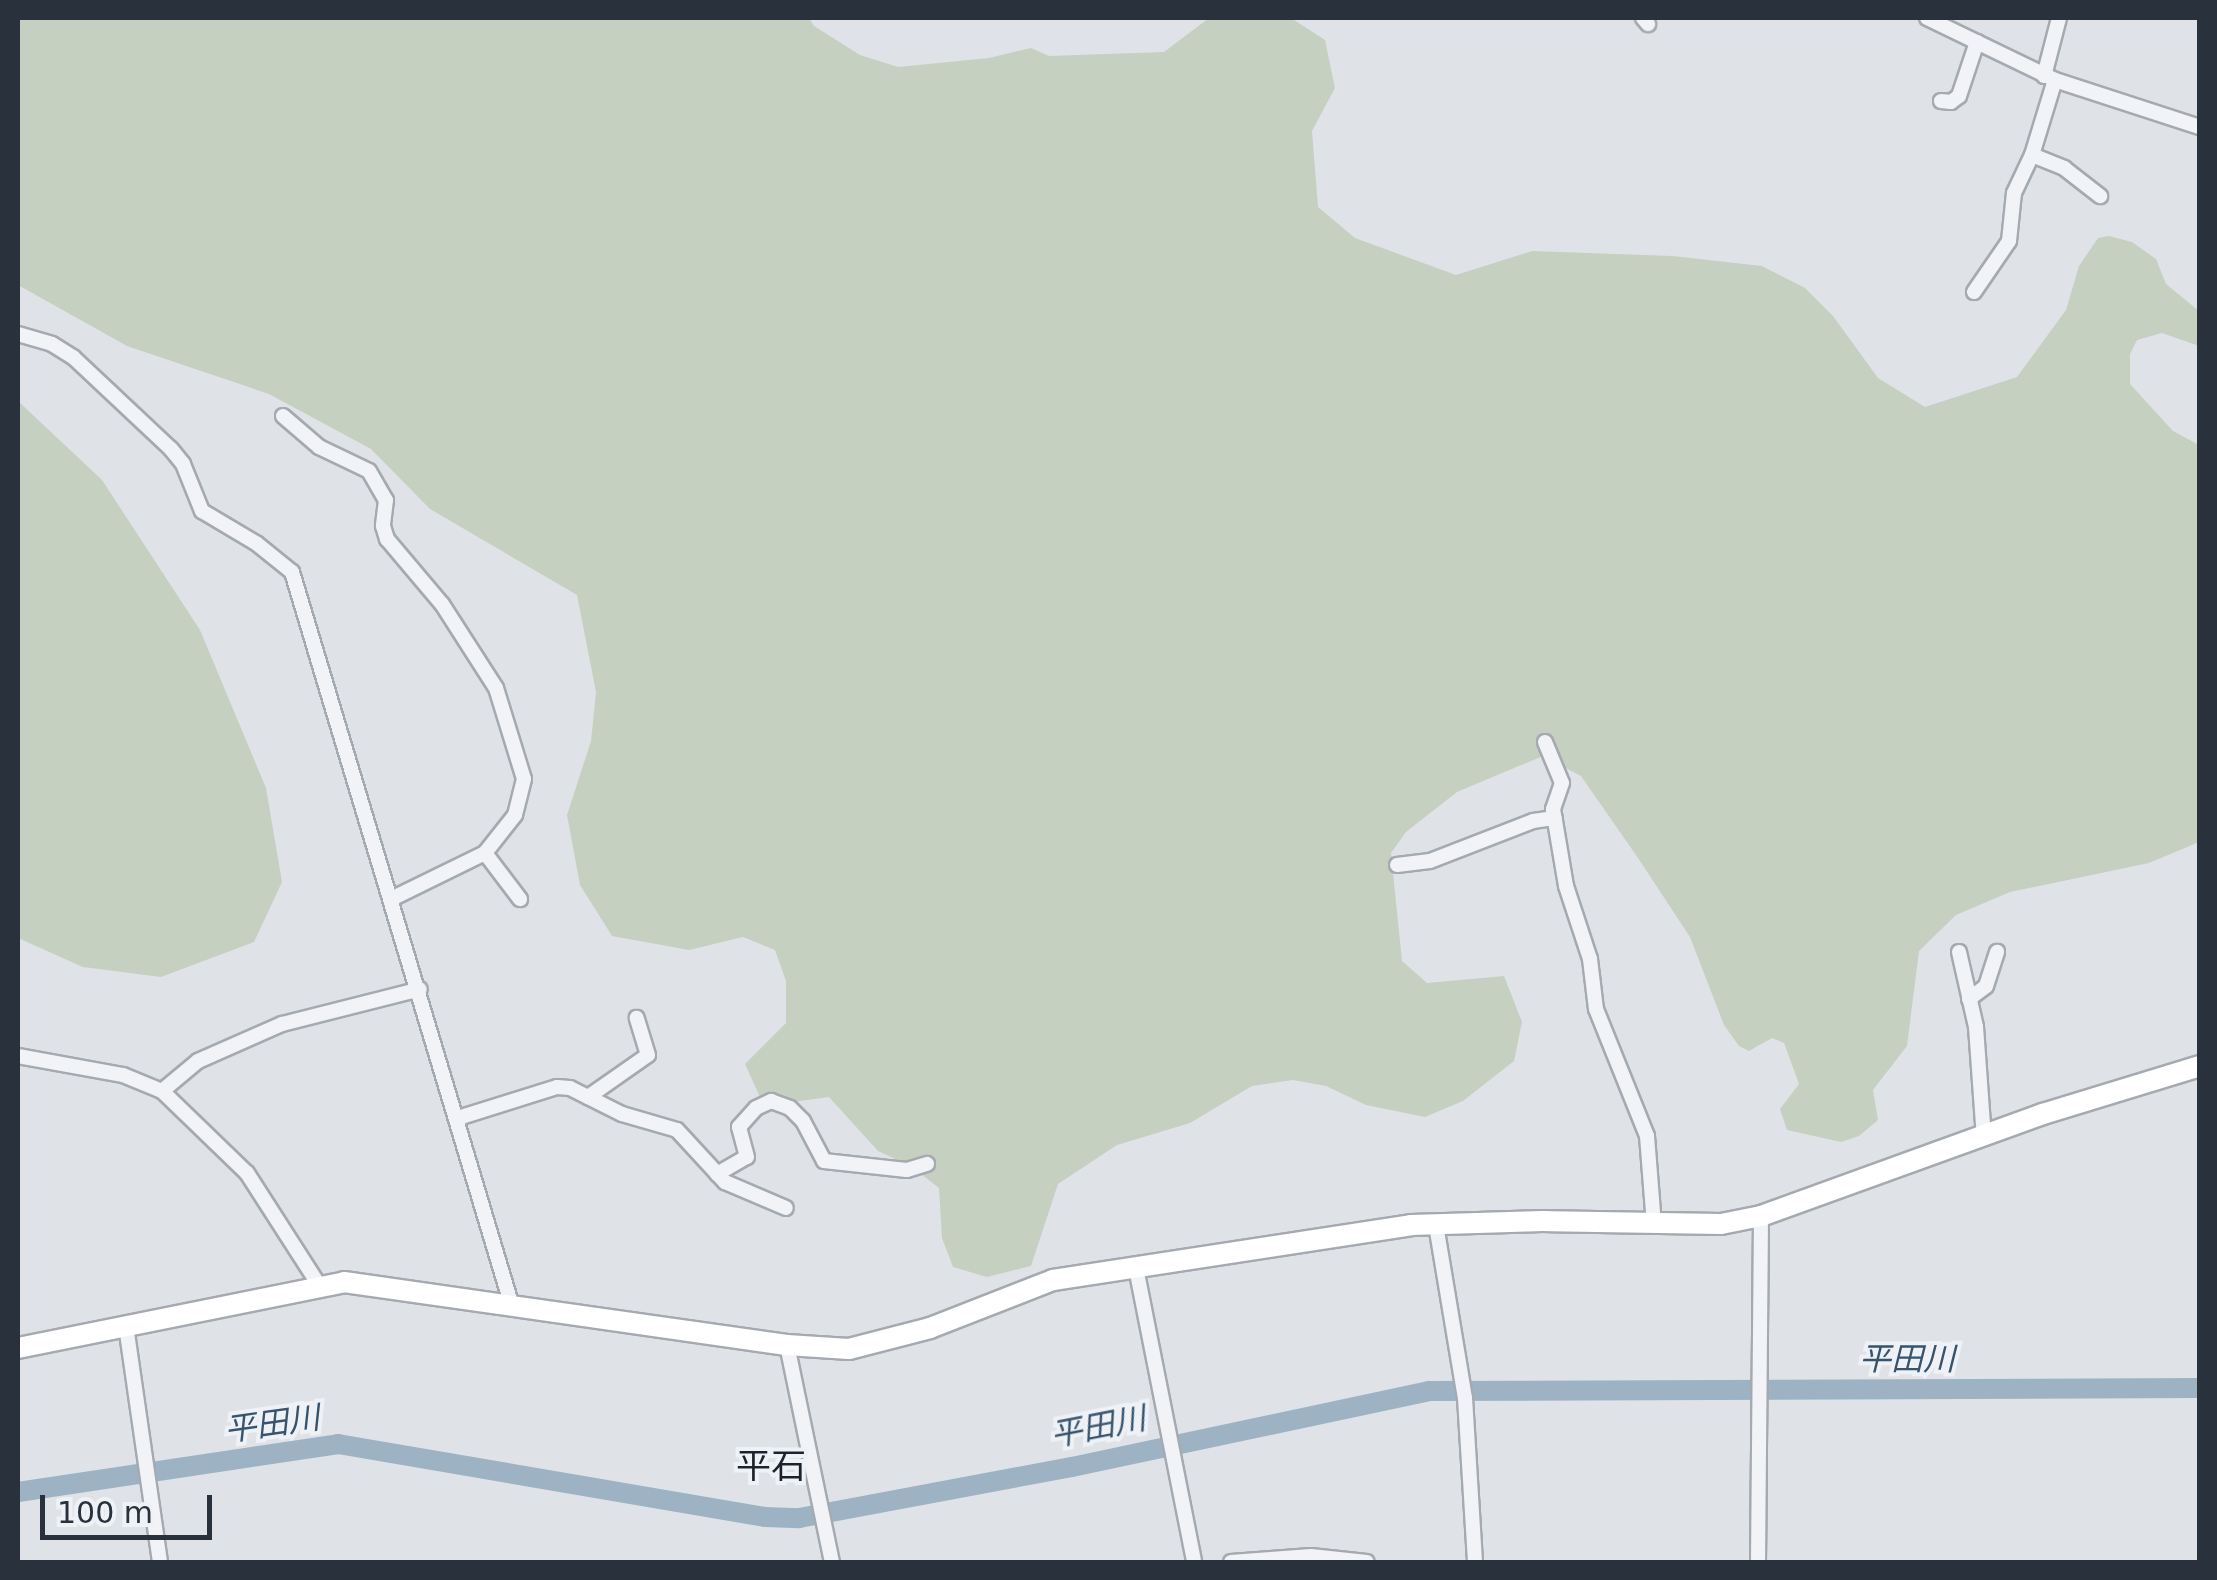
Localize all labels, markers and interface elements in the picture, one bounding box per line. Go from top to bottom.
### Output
water label: 平田川 [1859,1340,1955,1378]
water label: 平田川 [222,1398,322,1450]
water label: 平田川 [1047,1399,1149,1455]
district label: 平石 [736,1445,806,1487]
scale bar [45,1475,218,1537]
text: 100 m [57,1495,153,1530]

